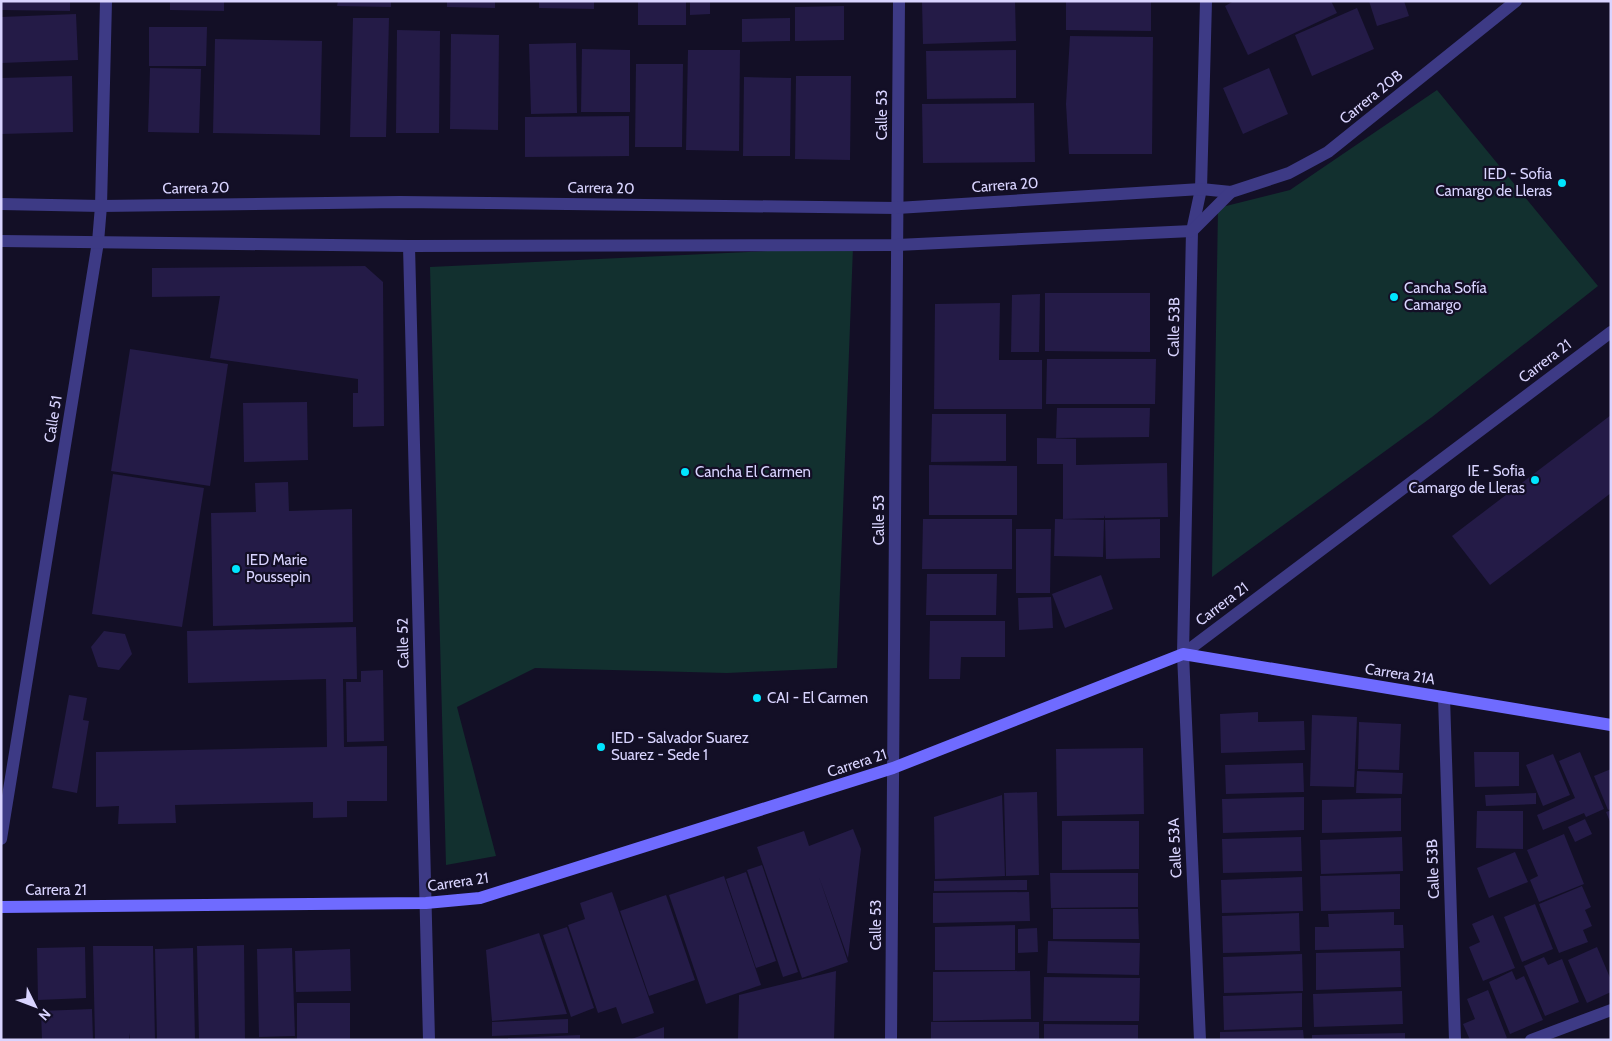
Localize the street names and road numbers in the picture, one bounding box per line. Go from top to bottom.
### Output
street label: Carrera 20B [1336,66,1406,128]
street label: Calle 53 [873,90,891,140]
street label: Carrera 20 [971,174,1039,196]
street label: Carrera 20 [162,178,230,198]
street label: Carrera 20 [567,178,635,198]
street label: Calle 53B [1164,297,1184,357]
street label: Carrera 21 [1515,335,1575,387]
street label: Calle 51 [40,394,66,444]
street label: Calle 53 [870,495,888,545]
street label: Carrera 21 [1192,578,1252,630]
street label: Calle 52 [394,617,412,668]
street label: Carrera 21A [1364,660,1437,689]
street label: Carrera 21 [825,745,889,781]
street label: Calle 53A [1164,817,1186,878]
street label: Calle 53B [1423,839,1443,899]
street label: Carrera 21 [426,869,490,895]
street label: Carrera 21 [25,881,87,899]
street label: Calle 53 [867,900,885,950]

